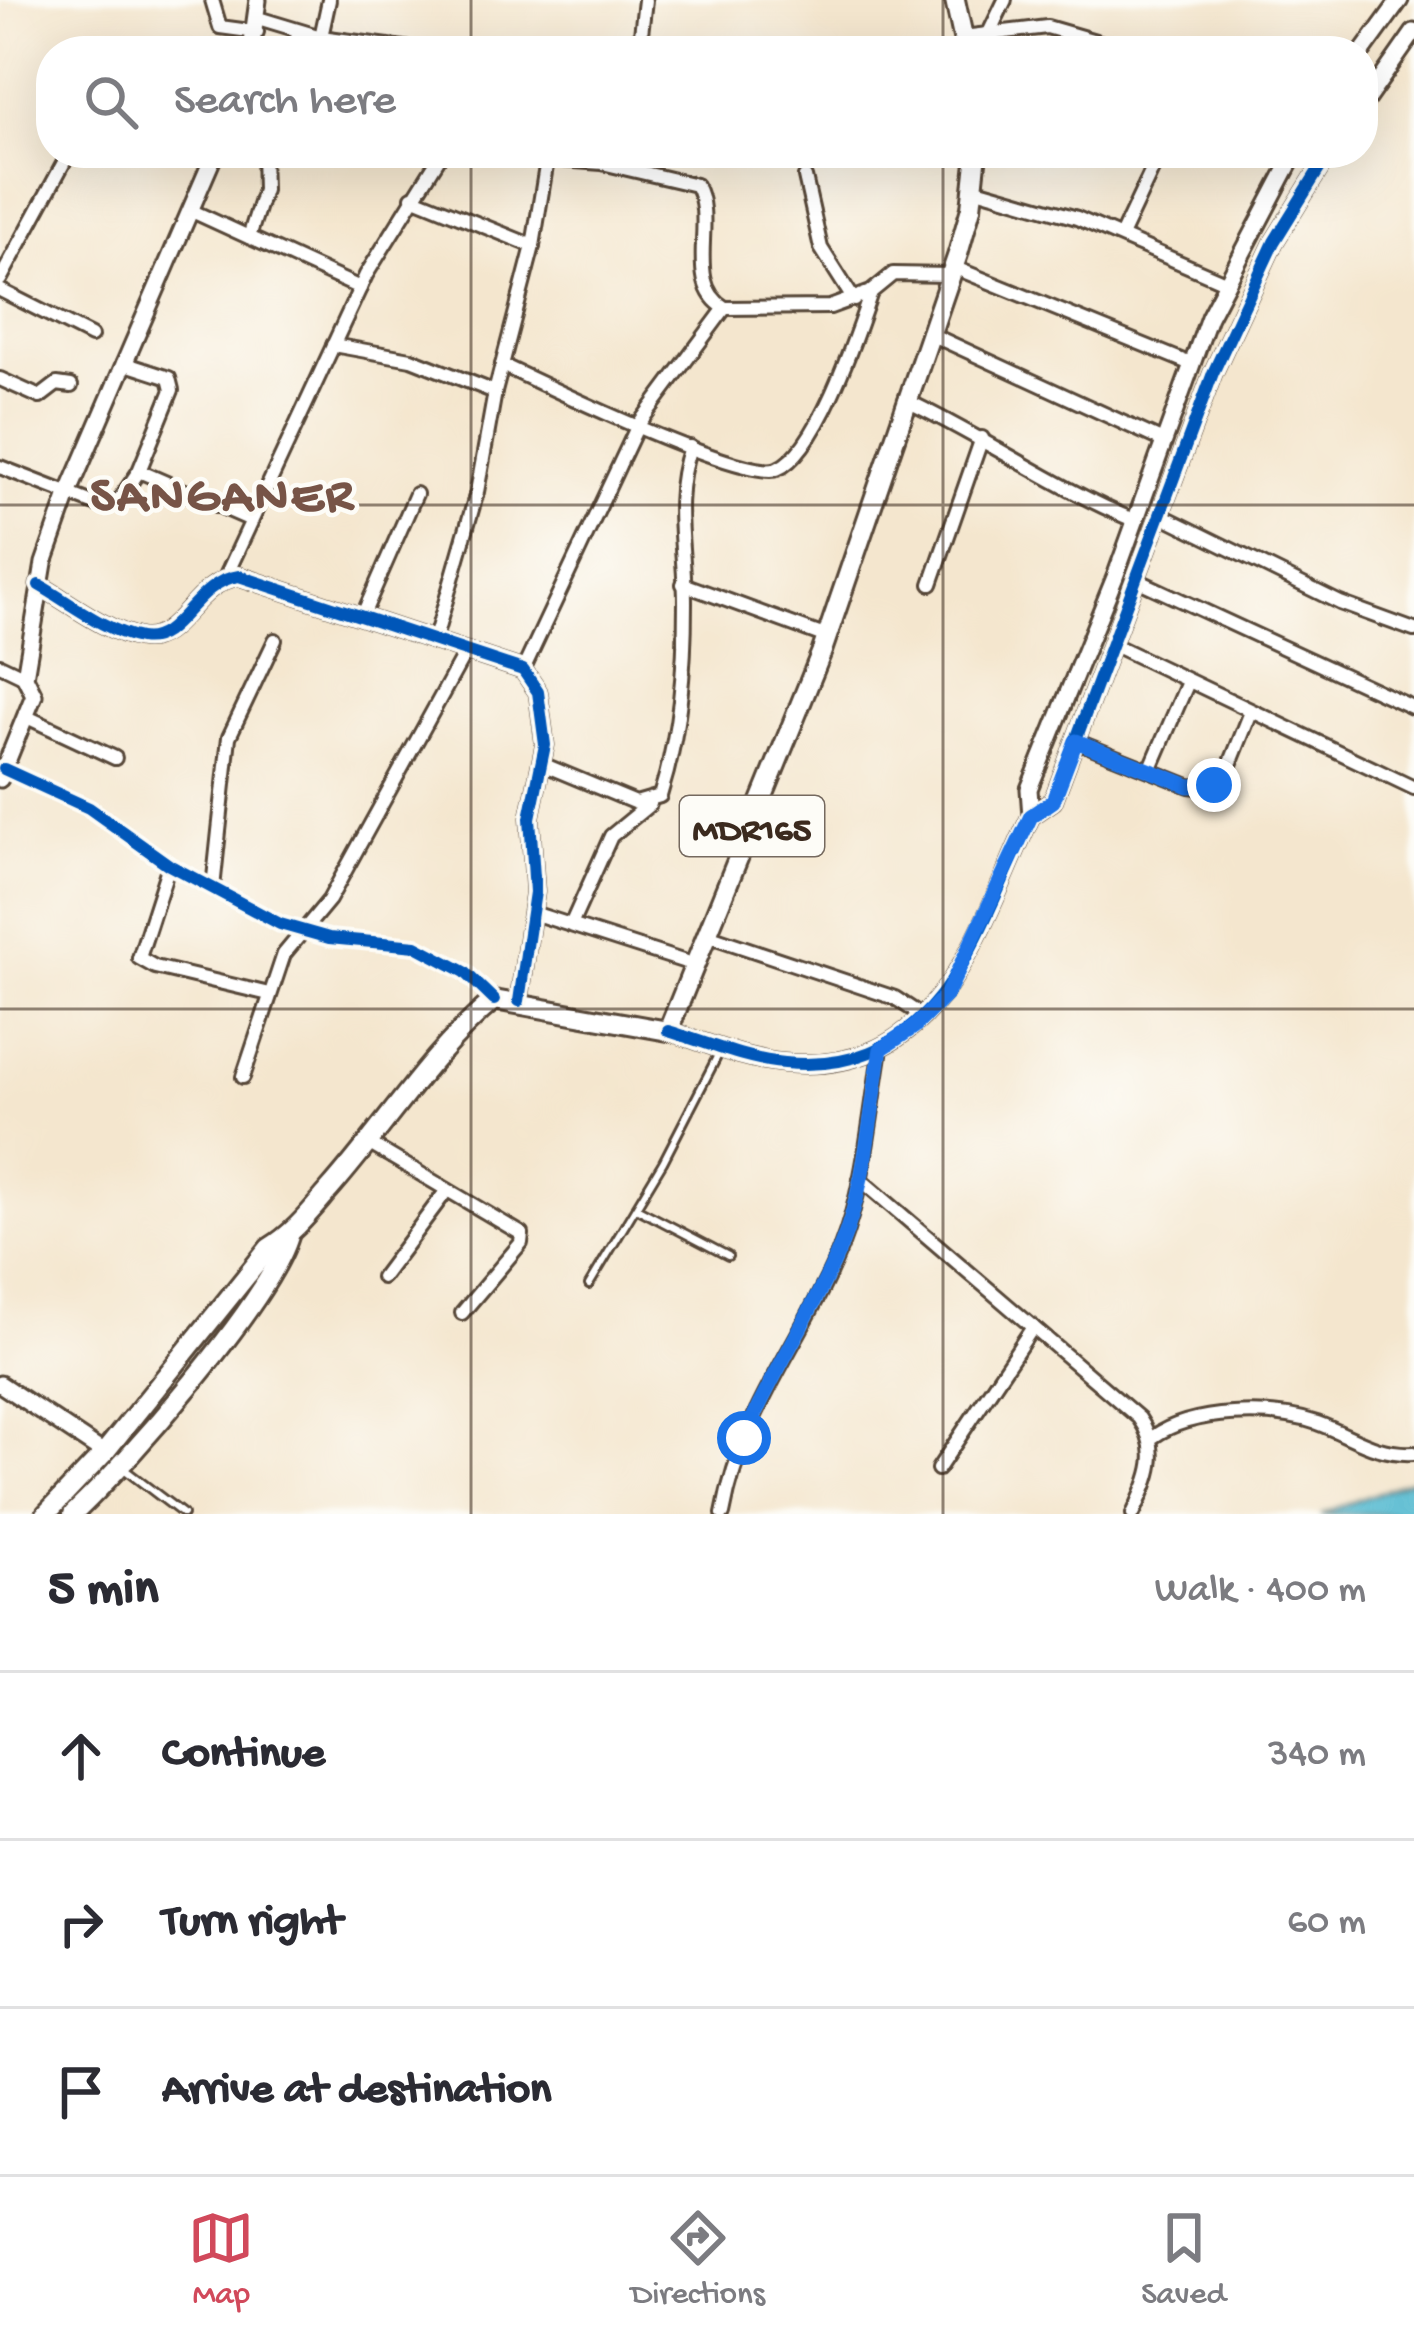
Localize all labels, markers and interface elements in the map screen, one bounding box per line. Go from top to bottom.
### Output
search box [36,36,1378,168]
icon: search [78,69,144,135]
text: Search here [174,76,396,129]
district label: SANGANER [90,470,356,530]
route end [1187,758,1241,812]
road number: MDR165 [680,796,824,856]
route start [717,1411,771,1465]
text: 5 min [48,1562,158,1622]
text: Walk · 400 m [1155,1569,1366,1615]
icon: ahead [48,1723,114,1789]
text: Continue [162,1729,325,1782]
text: 340 m [1268,1733,1366,1779]
icon: right [48,1891,114,1957]
text: Turn right [162,1897,342,1950]
text: 60 m [1287,1901,1366,1947]
icon: arrive [48,2059,114,2125]
text: Arrive at destination [162,2065,551,2118]
tab: Map [188,2205,254,2315]
tab: Directions [631,2205,765,2315]
tab: Saved [1141,2205,1226,2315]

